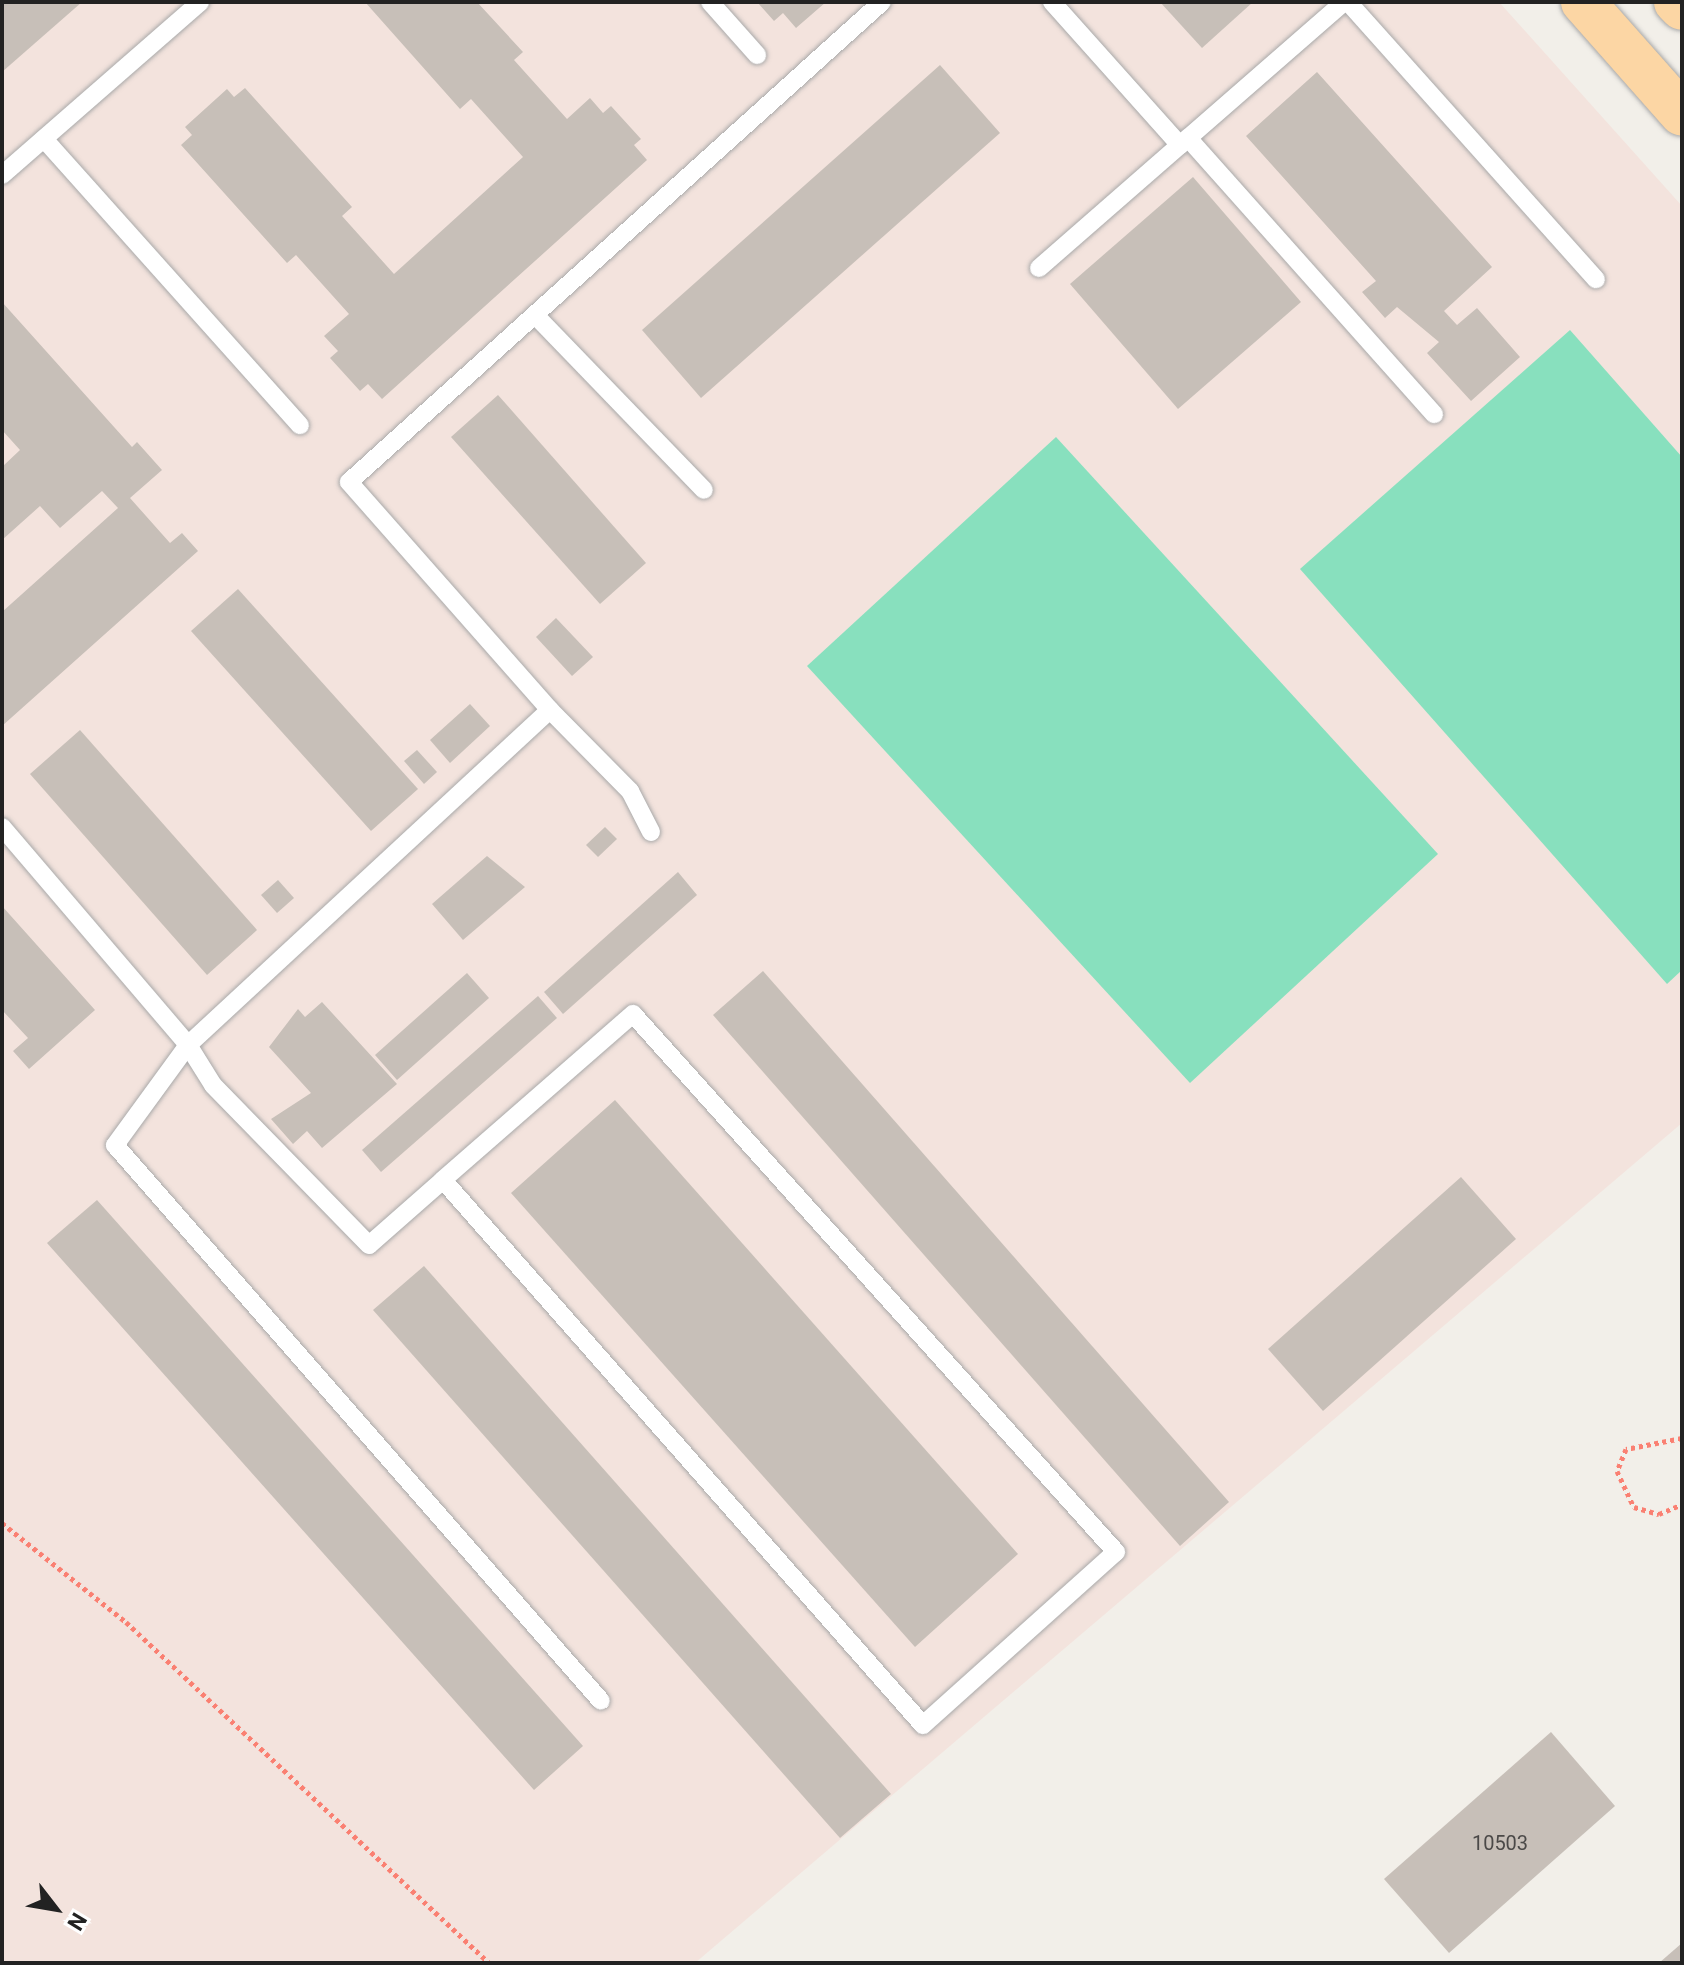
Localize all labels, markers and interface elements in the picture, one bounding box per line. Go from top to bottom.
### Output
house number: 10503 [1472,1831,1528,1855]
north arrow [16,1869,96,1949]
text: N [62,1909,92,1935]

